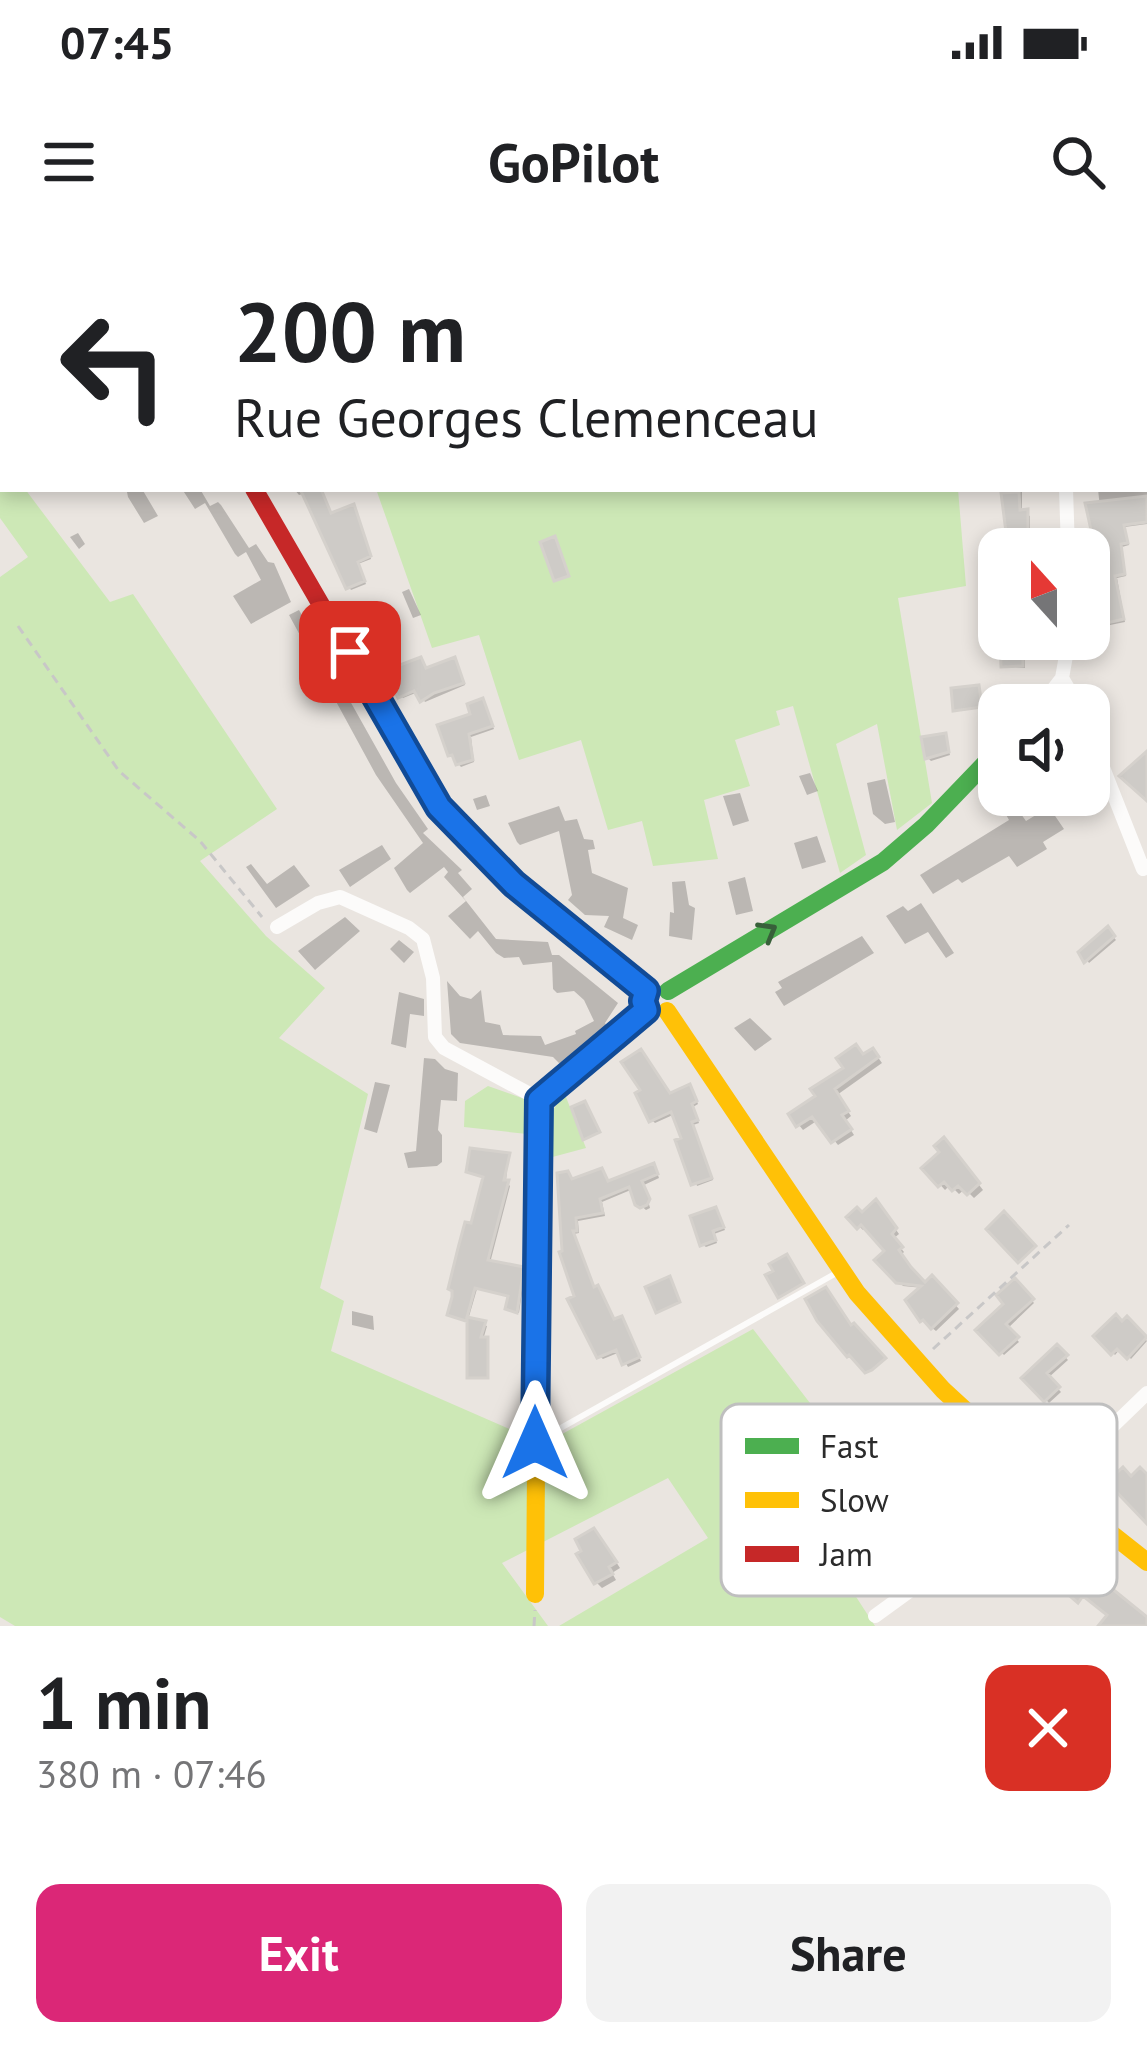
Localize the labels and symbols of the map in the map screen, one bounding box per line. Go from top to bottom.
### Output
north arrow [978,528,1110,660]
pin [299,601,401,703]
one-way arrow [755,922,777,945]
position arrow [472,1380,598,1506]
legend [721,1404,1117,1596]
text: Fast [820,1424,879,1467]
text: Slow [820,1478,889,1521]
text: Jam [818,1532,873,1575]

